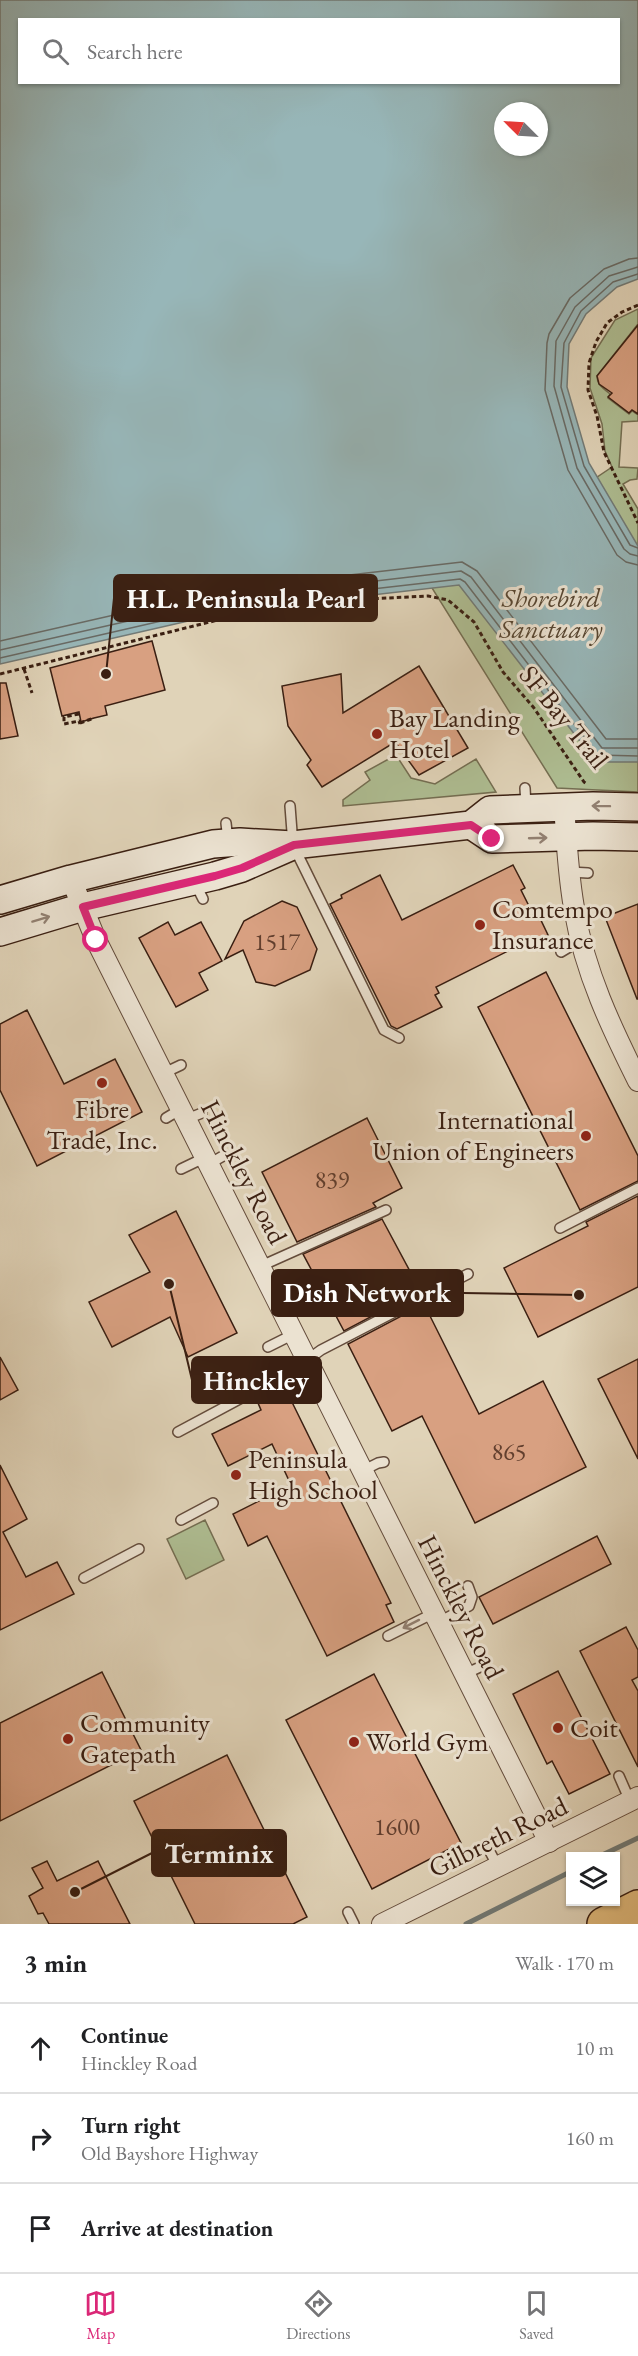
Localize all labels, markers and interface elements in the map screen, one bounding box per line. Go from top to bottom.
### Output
search box [18,18,620,84]
icon: search [39,35,72,68]
text: Search here [87,37,182,66]
north arrow [494,102,548,156]
callout: H.L. Peninsula Pearl [114,575,377,621]
text: H.L. Peninsula Pearl [126,580,366,616]
park label: Shorebird Sanctuary [498,580,603,646]
street label: SF Bay Trail [512,658,617,776]
place label: Bay Landing Hotel [389,700,520,766]
marker: Bay Landing Hotel [370,727,384,741]
one-way arrow [592,800,611,812]
route end [478,825,504,851]
one-way arrow [528,832,548,843]
place label: Comtempo Insurance [492,891,613,957]
one-way arrow [31,913,50,924]
marker: Comtempo Insurance [473,918,487,932]
route start [82,926,108,952]
house number: 1517 [254,926,301,957]
marker: Fibre Trade, Inc. [95,1076,109,1090]
place label: Fibre Trade, Inc. [46,1091,158,1157]
street label: Hinckley Road [193,1094,296,1250]
place label: International Union of Engineers [372,1102,574,1168]
marker: International Union of Engineers [579,1129,593,1143]
house number: 839 [315,1164,350,1195]
callout: Dish Network [272,1270,463,1316]
text: Dish Network [283,1274,452,1310]
callout: Hinckley [192,1357,321,1403]
text: Hinckley [203,1362,309,1398]
house number: 865 [492,1436,526,1467]
place label: Peninsula High School [248,1441,378,1507]
marker: Peninsula High School [229,1468,243,1482]
street label: Hinckley Road [410,1529,513,1685]
one-way arrow [403,1618,420,1630]
place label: Community Gatepath [80,1705,210,1771]
place label: Coit [570,1710,618,1745]
marker: Coit [551,1721,565,1735]
place label: World Gym [366,1724,488,1759]
marker: Community Gatepath [61,1732,75,1746]
marker: World Gym [347,1735,361,1749]
street label: Gilbreth Road [422,1788,573,1885]
house number: 1600 [374,1811,420,1842]
callout: Terminix [152,1830,286,1876]
text: Terminix [164,1835,274,1871]
map controls [566,1852,620,1906]
button: layers [566,1852,620,1906]
text: 3 min [24,1946,87,1980]
text: Walk · 170 m [515,1950,614,1976]
text: Continue [81,2021,168,2050]
icon: ahead [24,2032,57,2065]
text: 10 m [575,2035,614,2061]
text: Hinckley Road [81,2050,197,2076]
text: Turn right [81,2111,180,2140]
icon: right [24,2122,57,2155]
text: 160 m [566,2125,614,2151]
text: Old Bayshore Highway [81,2140,258,2166]
icon: arrive [24,2212,57,2245]
text: Arrive at destination [81,2214,273,2243]
tab: Map [84,2287,117,2344]
tab: Directions [286,2287,351,2344]
tab: Saved [519,2287,554,2344]

